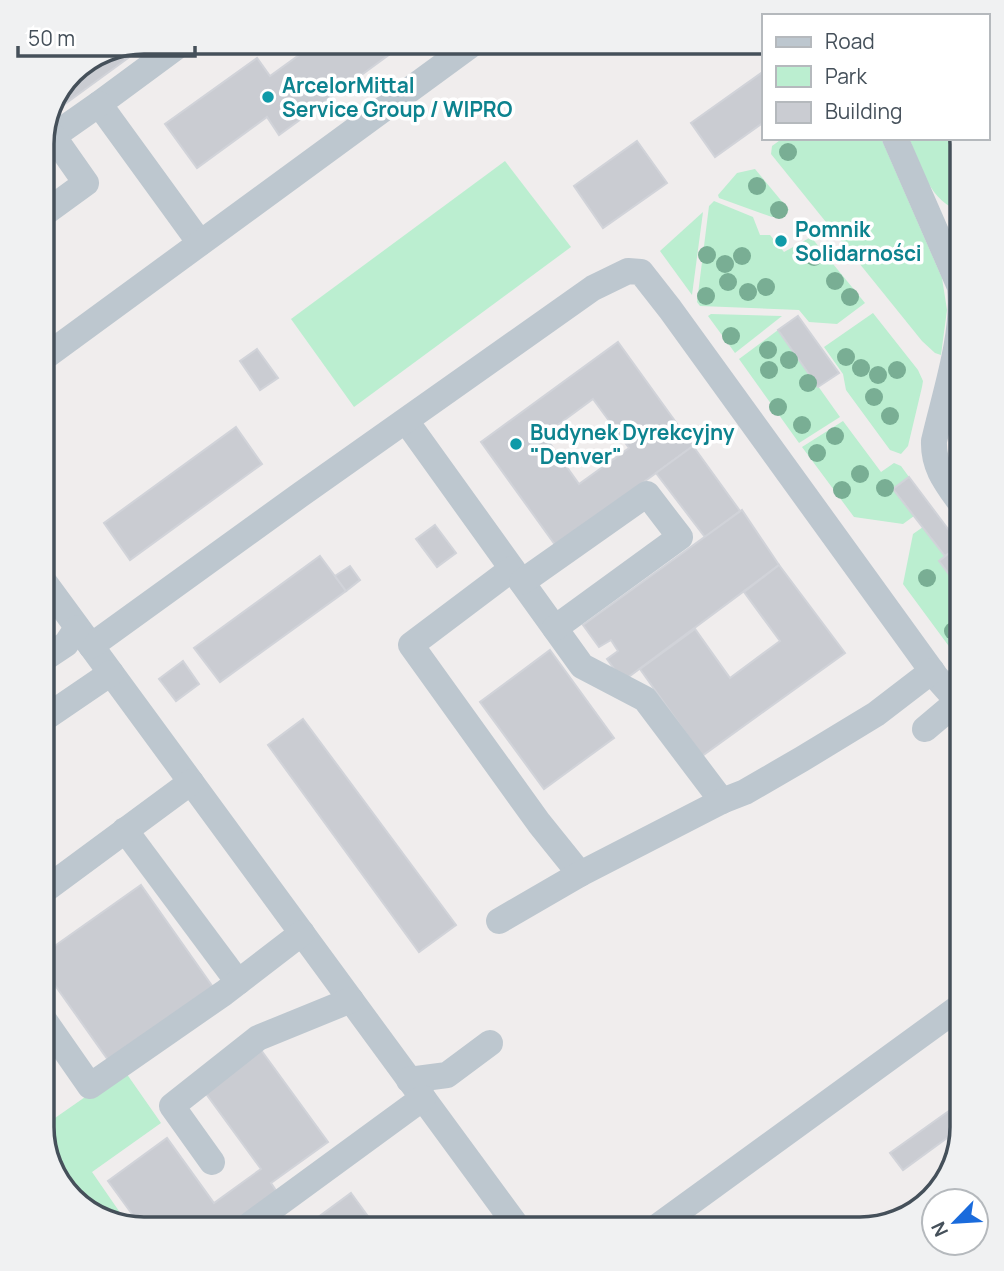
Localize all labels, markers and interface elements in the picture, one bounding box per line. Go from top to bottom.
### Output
scale bar [18,14,194,58]
legend [762,14,990,140]
text: 50 m [28,24,75,52]
text: Road [825,27,875,55]
text: Park [825,62,867,90]
place label: ArcelorMittal Service Group / WIPRO [282,71,513,123]
marker: ArcelorMittal Service Group / WIPRO [260,89,276,105]
text: Building [825,97,902,125]
place label: Pomnik Solidarności [795,215,922,267]
marker: Pomnik Solidarności [773,233,789,249]
place label: Budynek Dyrekcyjny "Denver" [530,418,735,470]
marker: Budynek Dyrekcyjny "Denver" [508,436,524,452]
north arrow [920,1187,990,1257]
text: N [925,1218,954,1241]

